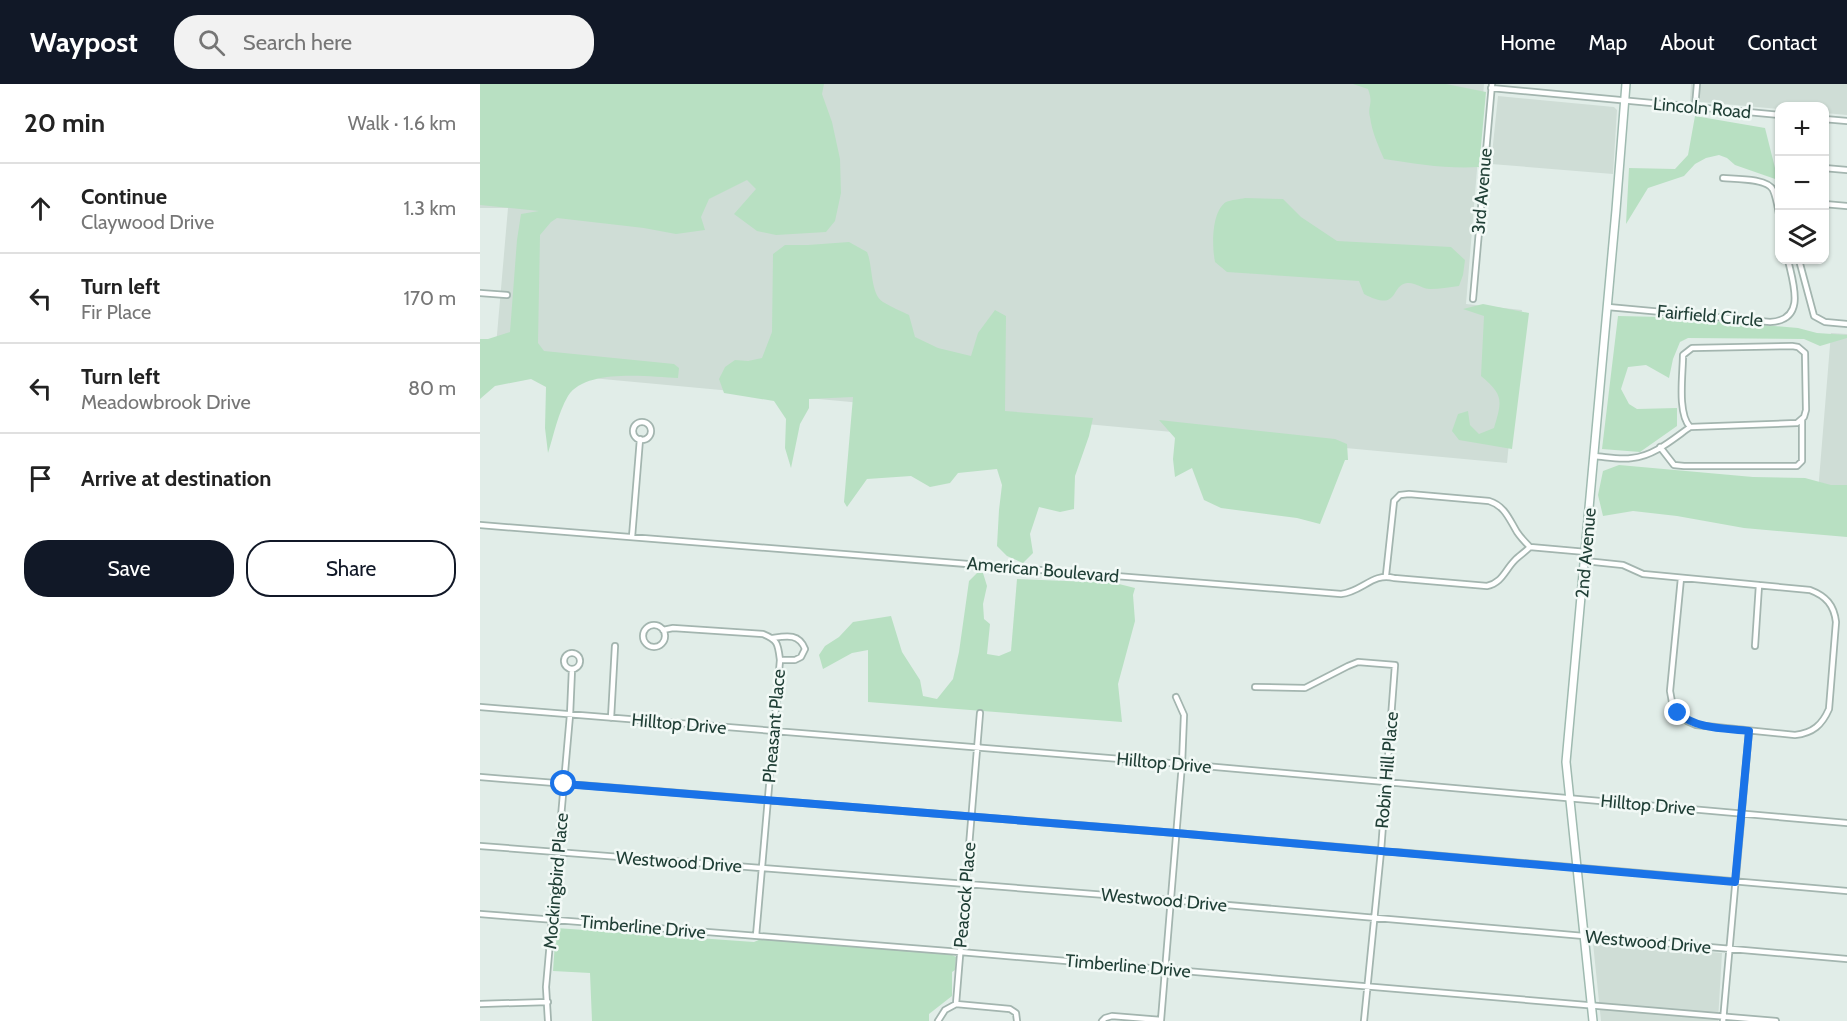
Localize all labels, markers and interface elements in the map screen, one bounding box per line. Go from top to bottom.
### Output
search box [174,15,594,69]
text: Waypost [30,25,138,59]
icon: search [195,26,228,59]
text: Search here [243,29,352,56]
text: Home [1500,30,1556,55]
text: Map [1589,30,1627,55]
text: About [1660,30,1714,55]
text: Contact [1747,30,1817,55]
street label: Lincoln Road [1652,93,1752,123]
map controls [1775,102,1829,264]
button: + [1775,102,1829,156]
text: 20 min [24,107,105,139]
text: Walk · 1.6 km [348,111,456,135]
street label: 3rd Avenue [1467,147,1497,235]
button: − [1775,156,1829,210]
text: Continue [81,183,167,210]
icon: ahead [24,192,57,225]
text: 1.3 km [404,196,456,220]
text: Claywood Drive [81,210,214,234]
button: layers [1775,210,1829,264]
text: Turn left [81,273,160,300]
icon: left [24,282,57,315]
text: 170 m [404,286,456,310]
text: Fir Place [81,300,151,324]
street label: Fairfield Circle [1656,300,1764,332]
text: Turn left [81,363,160,390]
icon: left [24,372,57,405]
text: 80 m [408,376,456,400]
text: Meadowbrook Drive [81,390,251,414]
icon: arrive [24,462,57,495]
text: Arrive at destination [81,465,271,492]
street label: 2nd Avenue [1571,507,1601,599]
button: Save [24,540,234,597]
button: Share [246,540,456,597]
street label: American Boulevard [966,552,1120,588]
street label: Pheasant Place [758,668,790,784]
route end [1664,699,1690,725]
street label: Hilltop Drive [631,709,727,739]
street label: Robin Hill Place [1371,710,1403,830]
street label: Hilltop Drive [1116,748,1212,778]
route start [550,770,576,796]
street label: Hilltop Drive [1600,790,1696,820]
street label: Mockingbird Place [539,812,573,950]
street label: Peacock Place [949,841,981,949]
street label: Westwood Drive [615,847,743,877]
street label: Westwood Drive [1100,884,1228,916]
street label: Timberline Drive [579,911,707,943]
street label: Westwood Drive [1584,926,1712,958]
street label: Timberline Drive [1064,950,1192,982]

